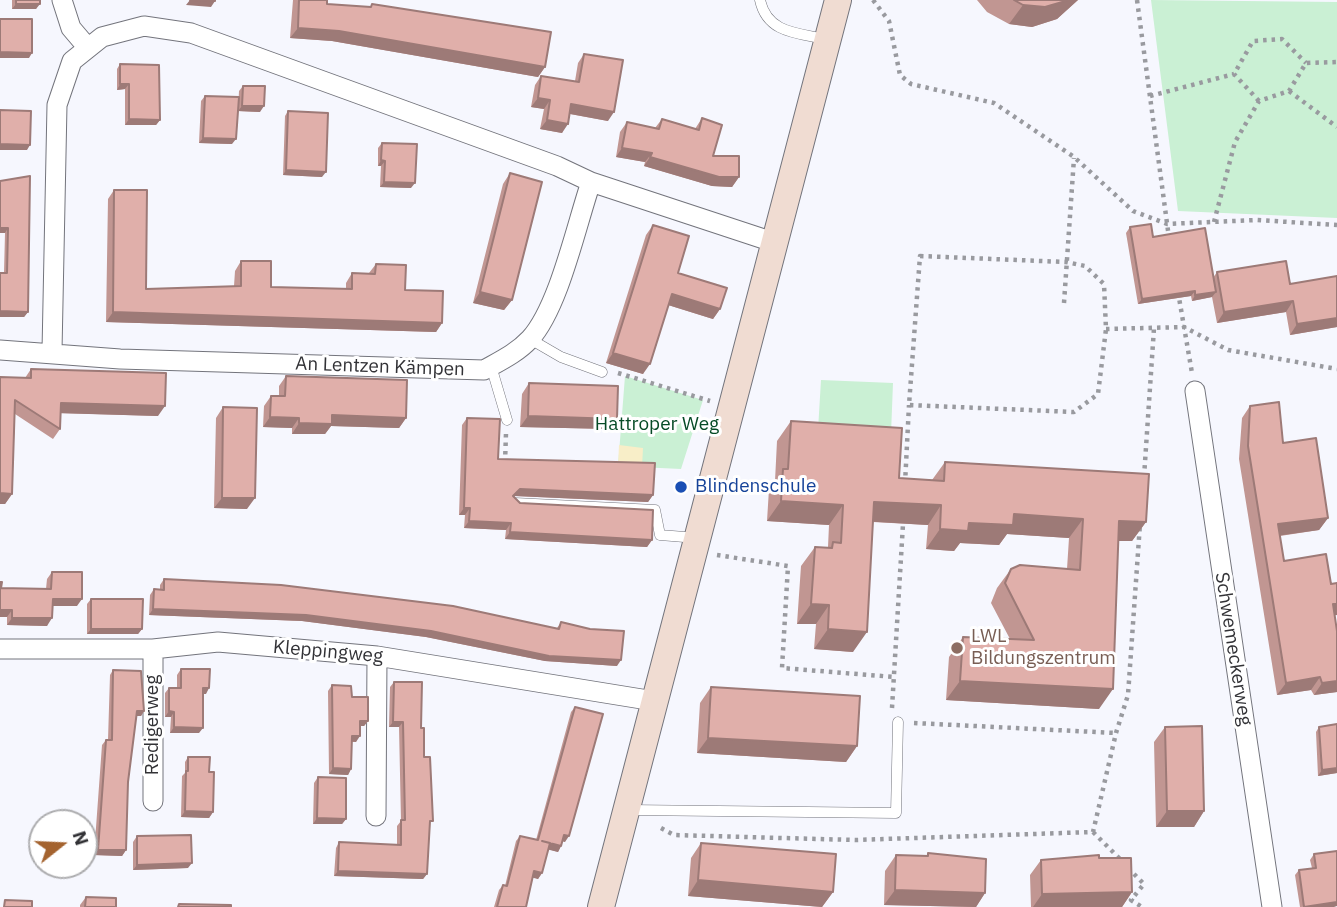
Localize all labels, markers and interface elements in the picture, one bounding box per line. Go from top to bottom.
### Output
street label: An Lentzen Kämpen [295,353,465,381]
park label: Hattroper Weg [595,414,719,436]
place label: Blindenschule [695,476,816,498]
marker: Blindenschule [673,479,689,495]
street label: Schwemeckerweg [1210,571,1256,727]
place label: LWL Bildungszentrum [971,626,1116,670]
street label: Kleppingweg [272,636,384,668]
marker: LWL Bildungszentrum [949,640,965,656]
street label: Redigerweg [142,675,164,775]
north arrow [28,809,98,879]
text: N [68,828,95,848]

